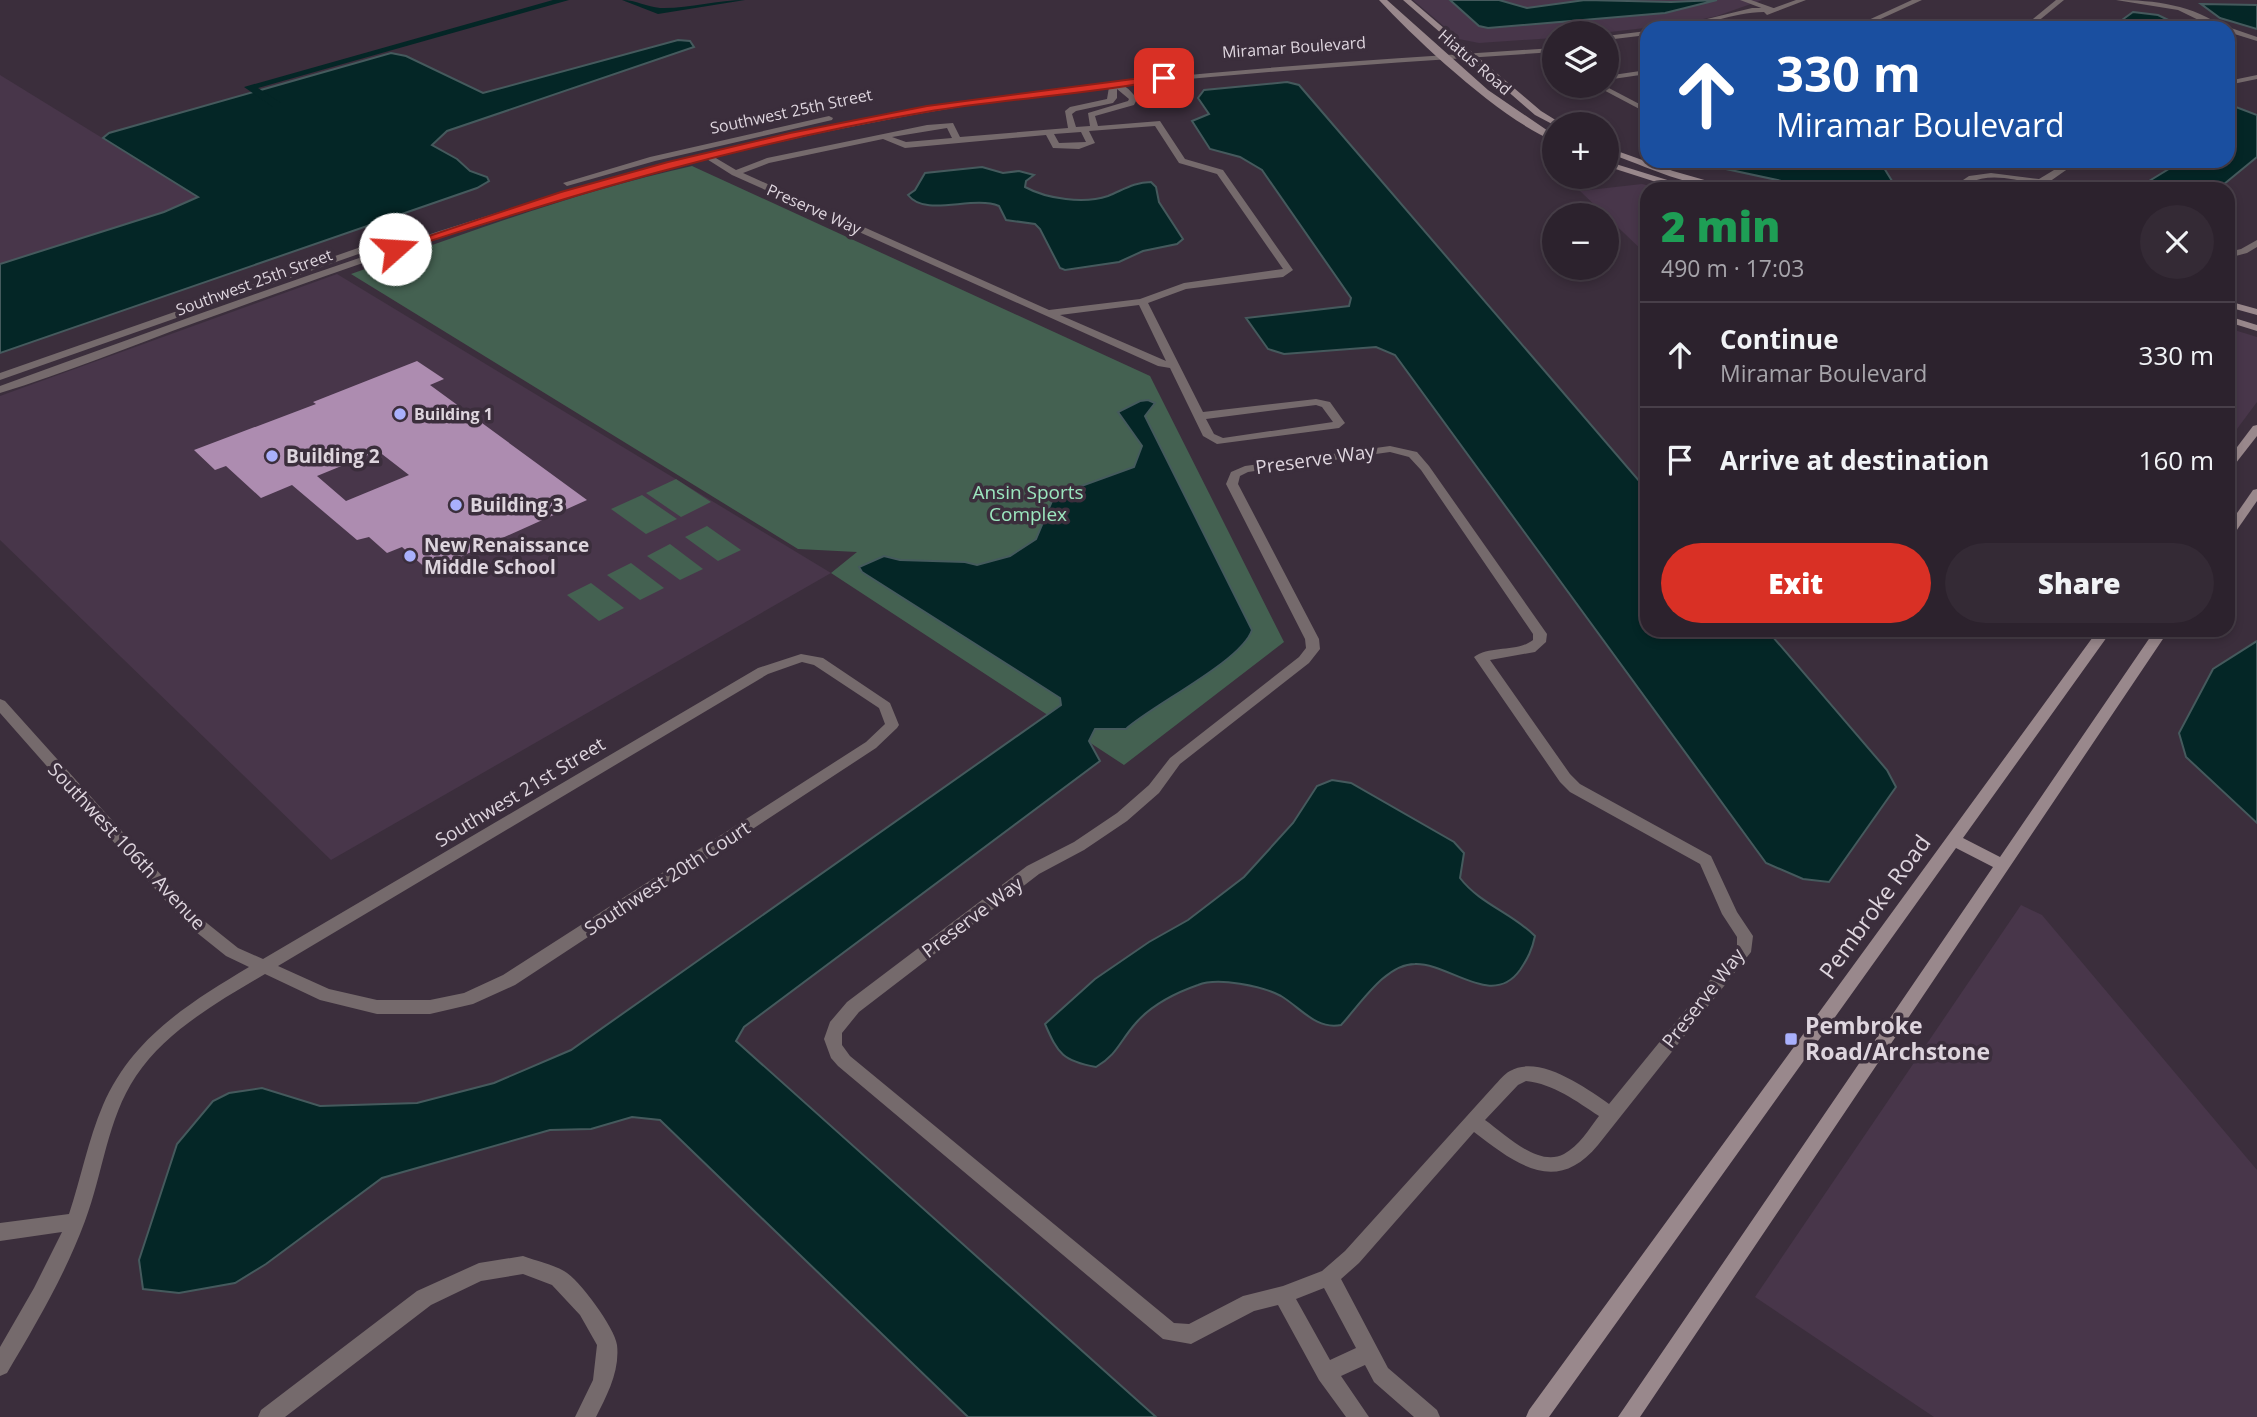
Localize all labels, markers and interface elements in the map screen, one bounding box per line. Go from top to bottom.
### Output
map controls [1542,21,1619,280]
button: layers [1542,21,1619,98]
street label: Hiatus Road [1434,24,1516,100]
street label: Miramar Boulevard [1221,31,1367,63]
text: 330 m [1776,40,1921,106]
pin [1134,48,1194,108]
icon: ahead [1661,49,1752,140]
icon: arrive [1145,59,1183,97]
street label: Southwest 25th Street [708,83,874,139]
text: Miramar Boulevard [1776,103,2065,146]
button: + [1542,112,1619,189]
street label: Preserve Way [763,178,866,240]
text: 2 min [1661,197,1780,254]
button: − [1542,203,1619,280]
button: close [2140,205,2214,279]
position arrow [358,212,432,286]
street label: Southwest 25th Street [173,243,336,321]
text: 490 m · 17:03 [1661,252,1804,284]
text: Continue [1720,321,1839,357]
icon: ahead [1661,336,1699,374]
text: 330 m [2139,337,2214,373]
text: Miramar Boulevard [1720,357,1927,389]
place label: Building 1 [414,403,493,425]
marker: Building 1 [392,406,408,422]
street label: Preserve Way [1254,438,1377,480]
icon: arrive [1661,441,1699,479]
text: Arrive at destination [1720,442,1989,478]
text: 160 m [2139,442,2214,478]
place label: Building 2 [286,443,380,469]
marker: Building 2 [264,448,280,464]
park label: Ansin Sports Complex [972,479,1084,527]
place label: Building 3 [470,492,564,518]
marker: Building 3 [448,497,464,513]
place label: New Renaissance Middle School [424,532,589,580]
button: Exit [1661,543,1931,623]
button: Share [1945,543,2214,623]
marker: New Renaissance Middle School [402,548,418,564]
street label: Southwest 21st Street [430,731,610,853]
street label: Southwest 106th Avenue [42,757,212,935]
street label: Southwest 20th Court [579,814,755,941]
street label: Pembroke Road [1811,828,1937,985]
street label: Preserve Way [916,870,1028,964]
street label: Preserve Way [1656,942,1750,1053]
place label: Pembroke Road/Archstone [1805,1009,1990,1067]
marker: Pembroke Road/Archstone [1783,1031,1799,1047]

